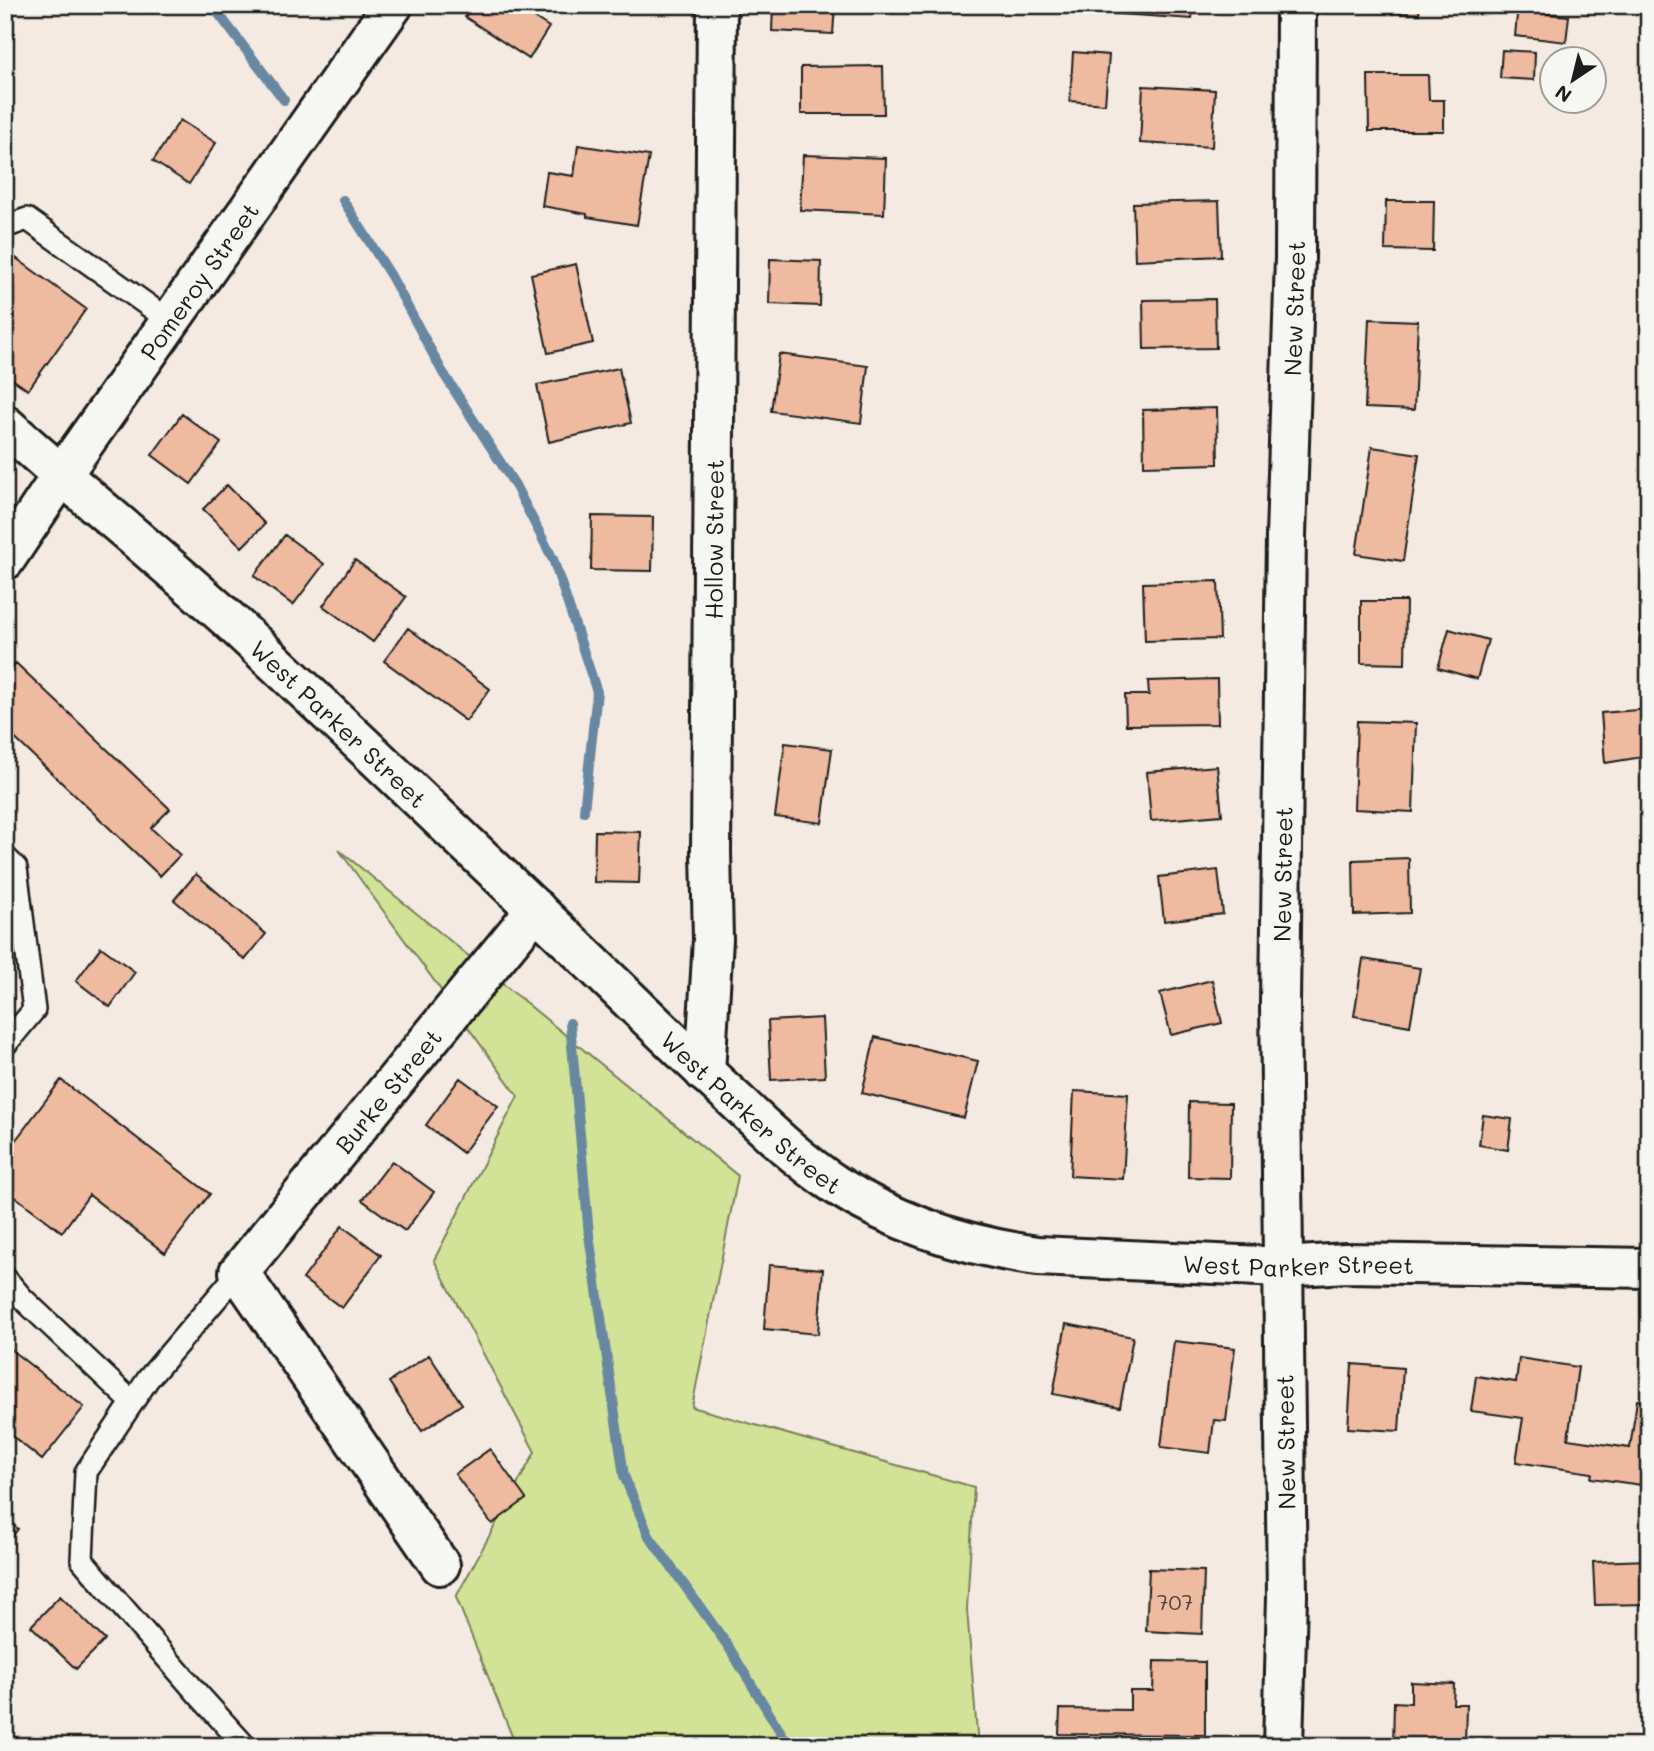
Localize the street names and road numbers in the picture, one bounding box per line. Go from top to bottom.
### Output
street label: Pomeroy Street [133,196,265,365]
street label: New Street [1276,241,1311,376]
street label: Hollow Street [697,459,729,620]
street label: West Parker Street [244,633,434,814]
street label: New Street [1265,806,1298,942]
street label: Burke Street [328,1022,448,1159]
street label: West Parker Street [655,1024,848,1200]
street label: West Parker Street [1182,1247,1414,1283]
street label: New Street [1268,1374,1302,1510]

